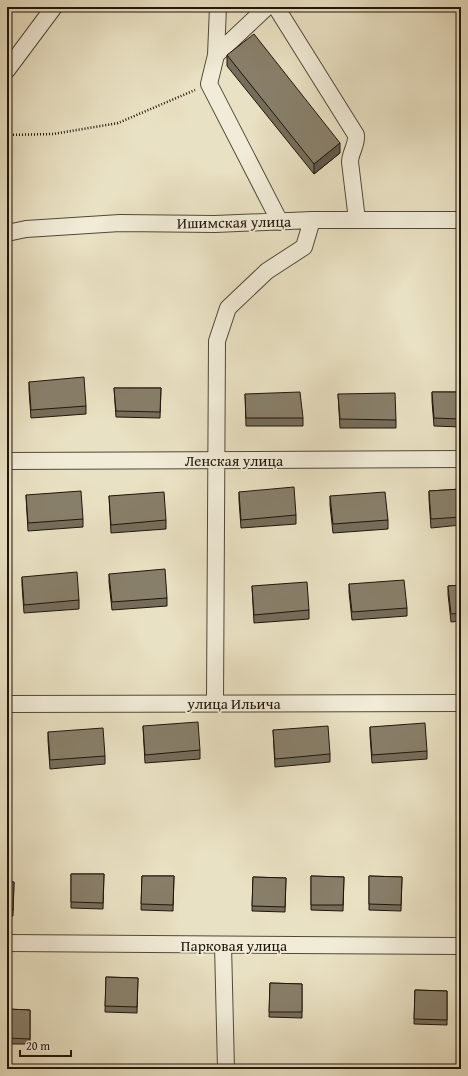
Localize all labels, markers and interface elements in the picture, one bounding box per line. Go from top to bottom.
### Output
street label: Ишимская улица [177,210,292,233]
street label: Ленская улица [185,450,284,471]
street label: улица Ильича [186,693,282,714]
street label: Парковая улица [181,935,288,956]
scale bar [20,1032,71,1058]
text: 20 m [26,1037,50,1054]

